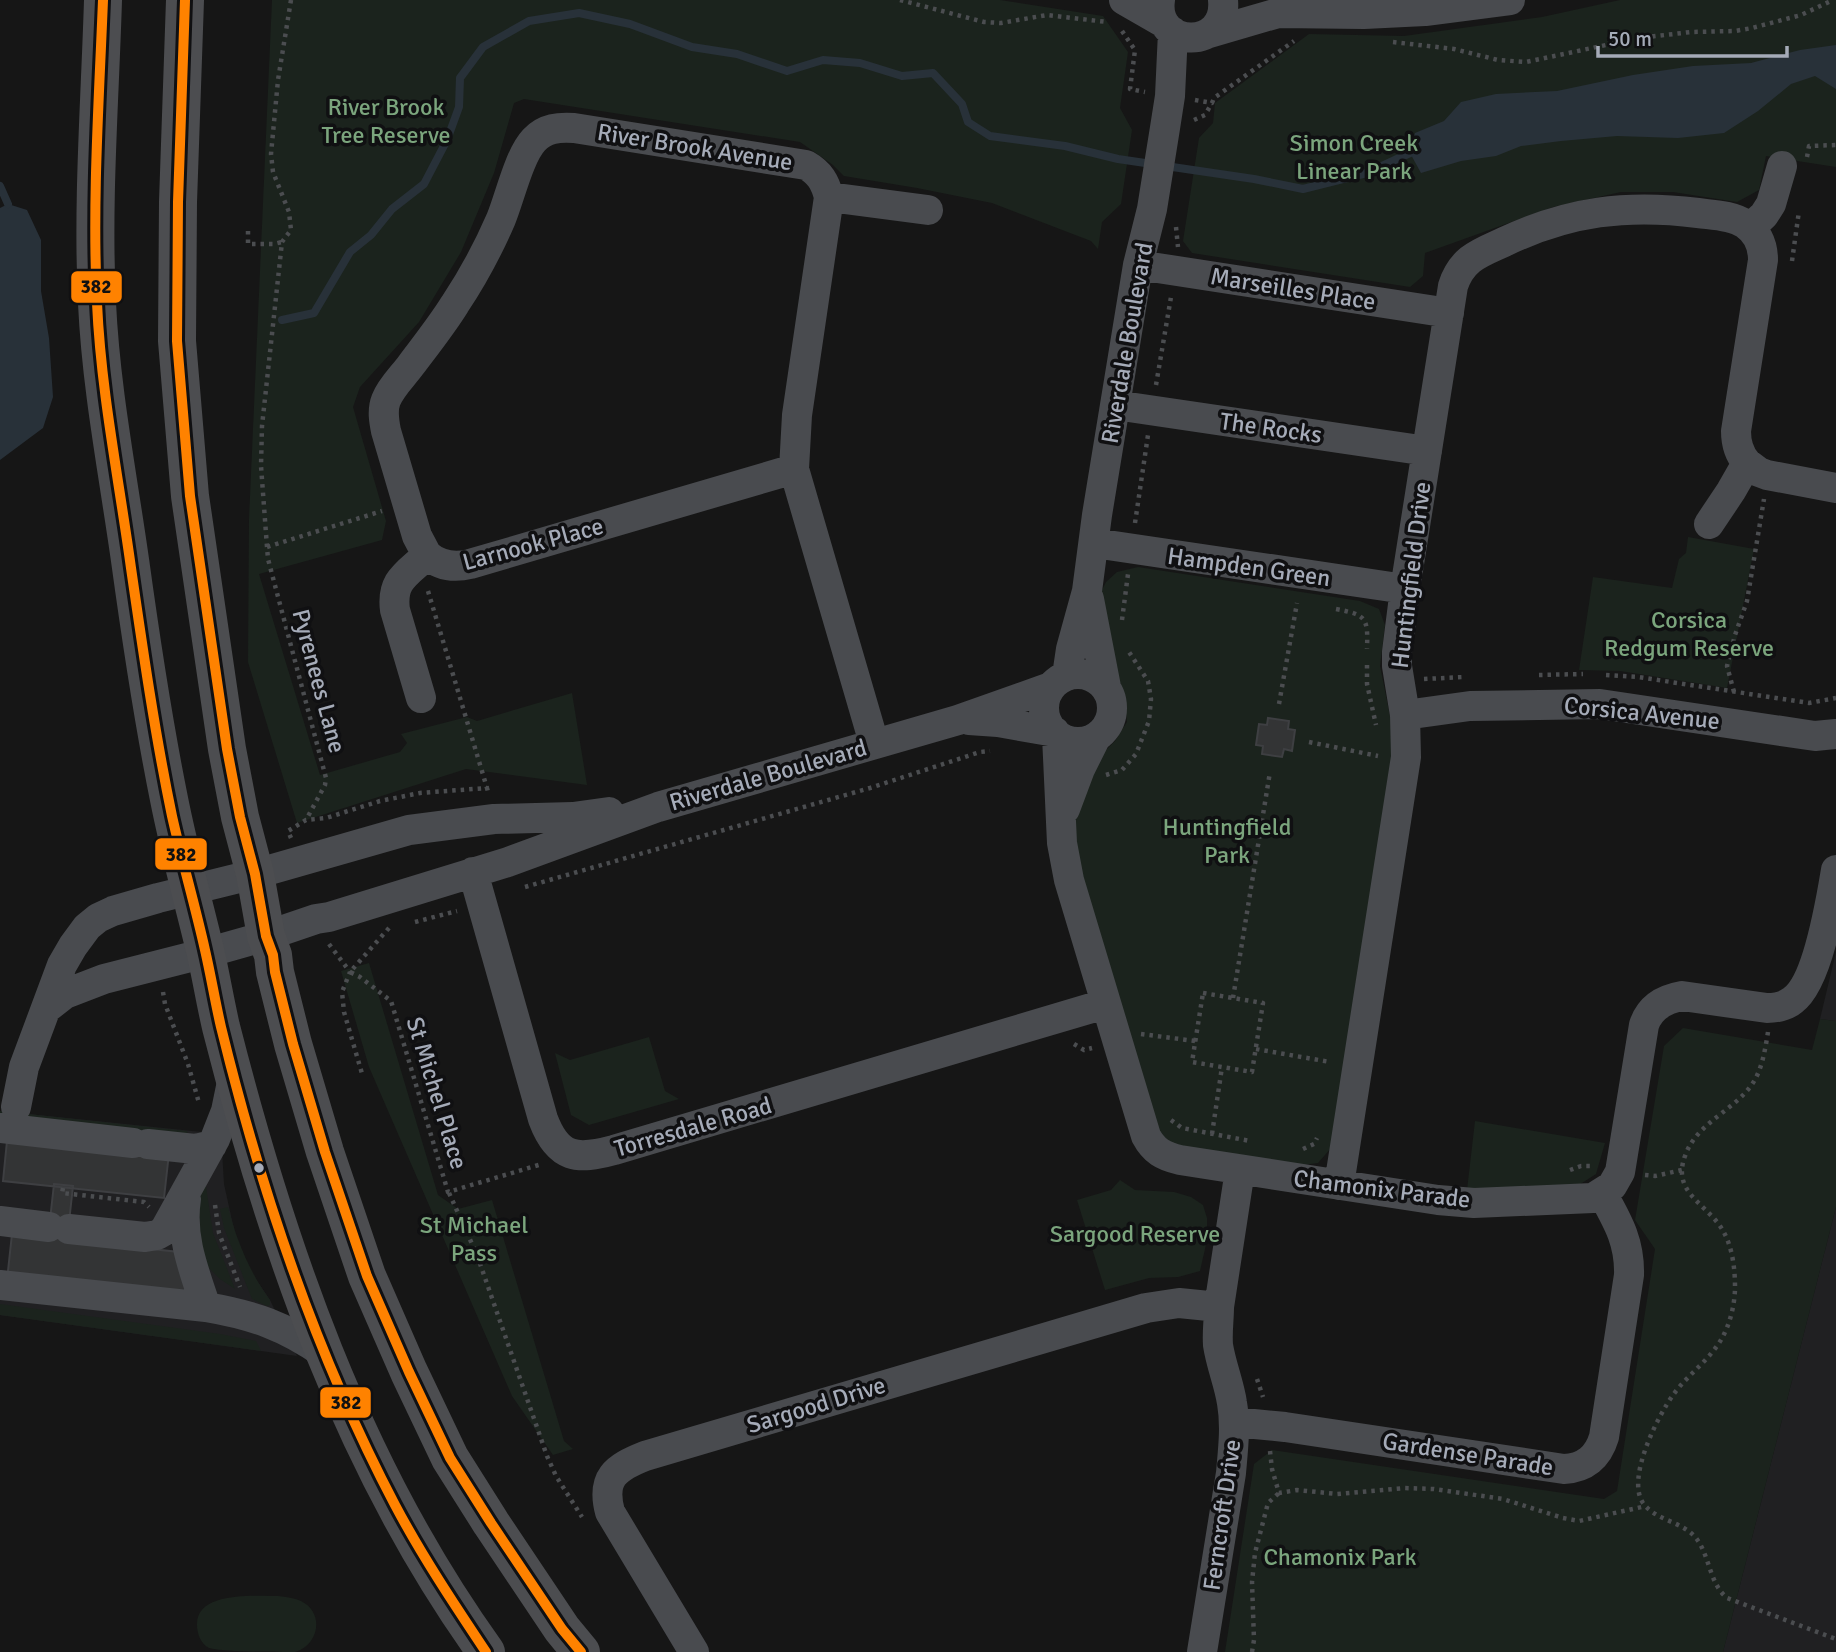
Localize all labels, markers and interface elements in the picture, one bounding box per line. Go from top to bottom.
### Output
scale bar [1598,14,1787,58]
text: 50 m [1608,26,1652,52]
park label: River Brook Tree Reserve [321,92,451,150]
street label: River Brook Avenue [595,117,795,177]
park label: Simon Creek Linear Park [1290,128,1418,186]
street label: Riverdale Boulevard [1095,240,1159,446]
street label: Marseilles Place [1208,261,1378,317]
line badge: 382 [70,270,123,304]
text: 382 [81,275,111,299]
street label: The Rocks [1218,406,1324,450]
street label: Huntingfield Drive [1385,480,1437,670]
street label: Larnook Place [459,511,607,577]
street label: Hampden Green [1166,541,1332,593]
park label: Corsica Redgum Reserve [1604,605,1774,663]
street label: Pyrenees Lane [285,606,353,756]
street label: Corsica Avenue [1563,690,1721,736]
street label: Riverdale Boulevard [666,732,870,818]
park label: Huntingfield Park [1163,812,1291,870]
line badge: 382 [154,837,208,871]
text: 382 [166,843,196,867]
street label: St Michel Place [400,1013,474,1173]
street label: Torresdale Road [611,1090,775,1164]
unlabelled marker [252,1161,266,1175]
street label: Chamonix Parade [1292,1163,1472,1215]
park label: St Michael Pass [420,1210,528,1268]
park label: Sargood Reserve [1050,1219,1220,1249]
street label: Sargood Drive [743,1370,889,1440]
line badge: 382 [319,1386,372,1419]
text: 382 [331,1391,361,1415]
street label: Gardense Parade [1380,1426,1556,1482]
street label: Ferncroft Drive [1197,1437,1247,1593]
park label: Chamonix Park [1263,1542,1417,1572]

